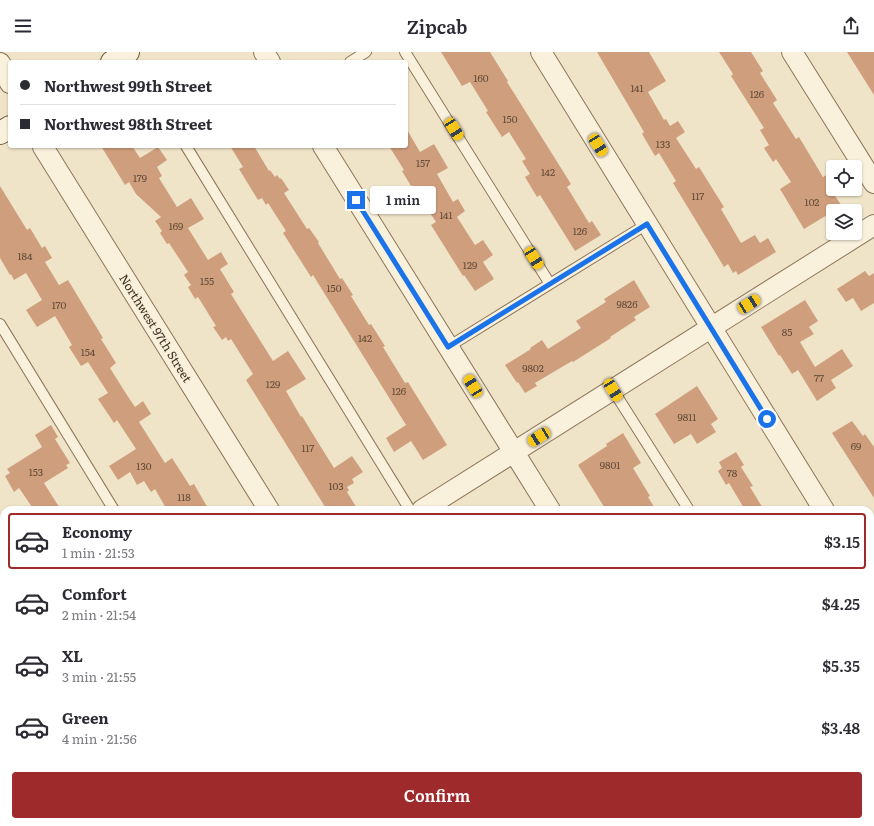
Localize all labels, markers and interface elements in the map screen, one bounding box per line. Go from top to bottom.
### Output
text: Zipcab [407,13,467,40]
icon: menu [12,15,34,37]
icon: share [840,15,862,37]
house number: 160 [473,70,489,85]
text: Northwest 99th Street [44,74,212,97]
house number: 141 [630,80,644,95]
house number: 126 [750,86,765,101]
house number: 150 [503,111,518,126]
text: Northwest 98th Street [44,112,212,135]
car [443,116,465,142]
car [587,132,609,158]
house number: 133 [656,136,670,151]
house number: 157 [416,155,430,170]
map controls [826,160,862,240]
button: locate [826,160,862,196]
house number: 142 [541,164,555,179]
house number: 179 [133,170,147,185]
callout: 1 min [370,186,436,214]
house number: 117 [692,188,704,203]
text: 1 min [386,190,420,209]
route end [347,191,365,209]
house number: 102 [805,194,819,209]
button: layers [826,204,862,240]
house number: 141 [439,207,453,222]
house number: 169 [169,218,183,233]
house number: 126 [573,223,588,238]
car [523,245,545,271]
house number: 184 [17,248,33,263]
house number: 129 [463,257,477,272]
street label: Northwest 97th Street [115,270,197,386]
house number: 155 [200,273,214,288]
house number: 150 [327,280,342,295]
car [736,293,762,315]
house number: 9826 [616,296,638,311]
house number: 170 [52,297,67,312]
house number: 85 [782,324,792,339]
house number: 142 [358,330,372,345]
house number: 154 [81,344,96,359]
house number: 9802 [522,360,544,375]
house number: 77 [814,370,824,385]
car [462,373,484,399]
house number: 129 [266,376,280,391]
car [602,377,624,403]
house number: 126 [392,383,407,398]
house number: 9811 [678,409,696,424]
route start [758,410,776,428]
car [526,426,552,448]
house number: 69 [851,438,861,453]
house number: 117 [302,440,314,455]
house number: 9801 [600,457,620,472]
house number: 130 [136,458,152,473]
house number: 153 [29,464,43,479]
house number: 78 [727,465,738,480]
house number: 103 [328,478,344,493]
house number: 118 [177,489,191,504]
text: Economy [62,520,132,543]
icon: car [14,523,50,559]
text: $3.15 [824,530,860,553]
text: 1 min · 21:53 [62,543,135,562]
text: Comfort [62,582,127,605]
icon: car [14,585,50,621]
text: $4.25 [822,592,860,615]
text: 2 min · 21:54 [62,605,136,624]
text: XL [62,644,83,667]
icon: car [14,647,50,683]
text: $5.35 [822,654,860,677]
text: 3 min · 21:55 [62,667,136,686]
text: Green [62,706,109,729]
icon: car [14,709,50,745]
text: $3.48 [821,716,860,739]
text: 4 min · 21:56 [62,729,137,748]
button: Confirm [12,772,862,818]

